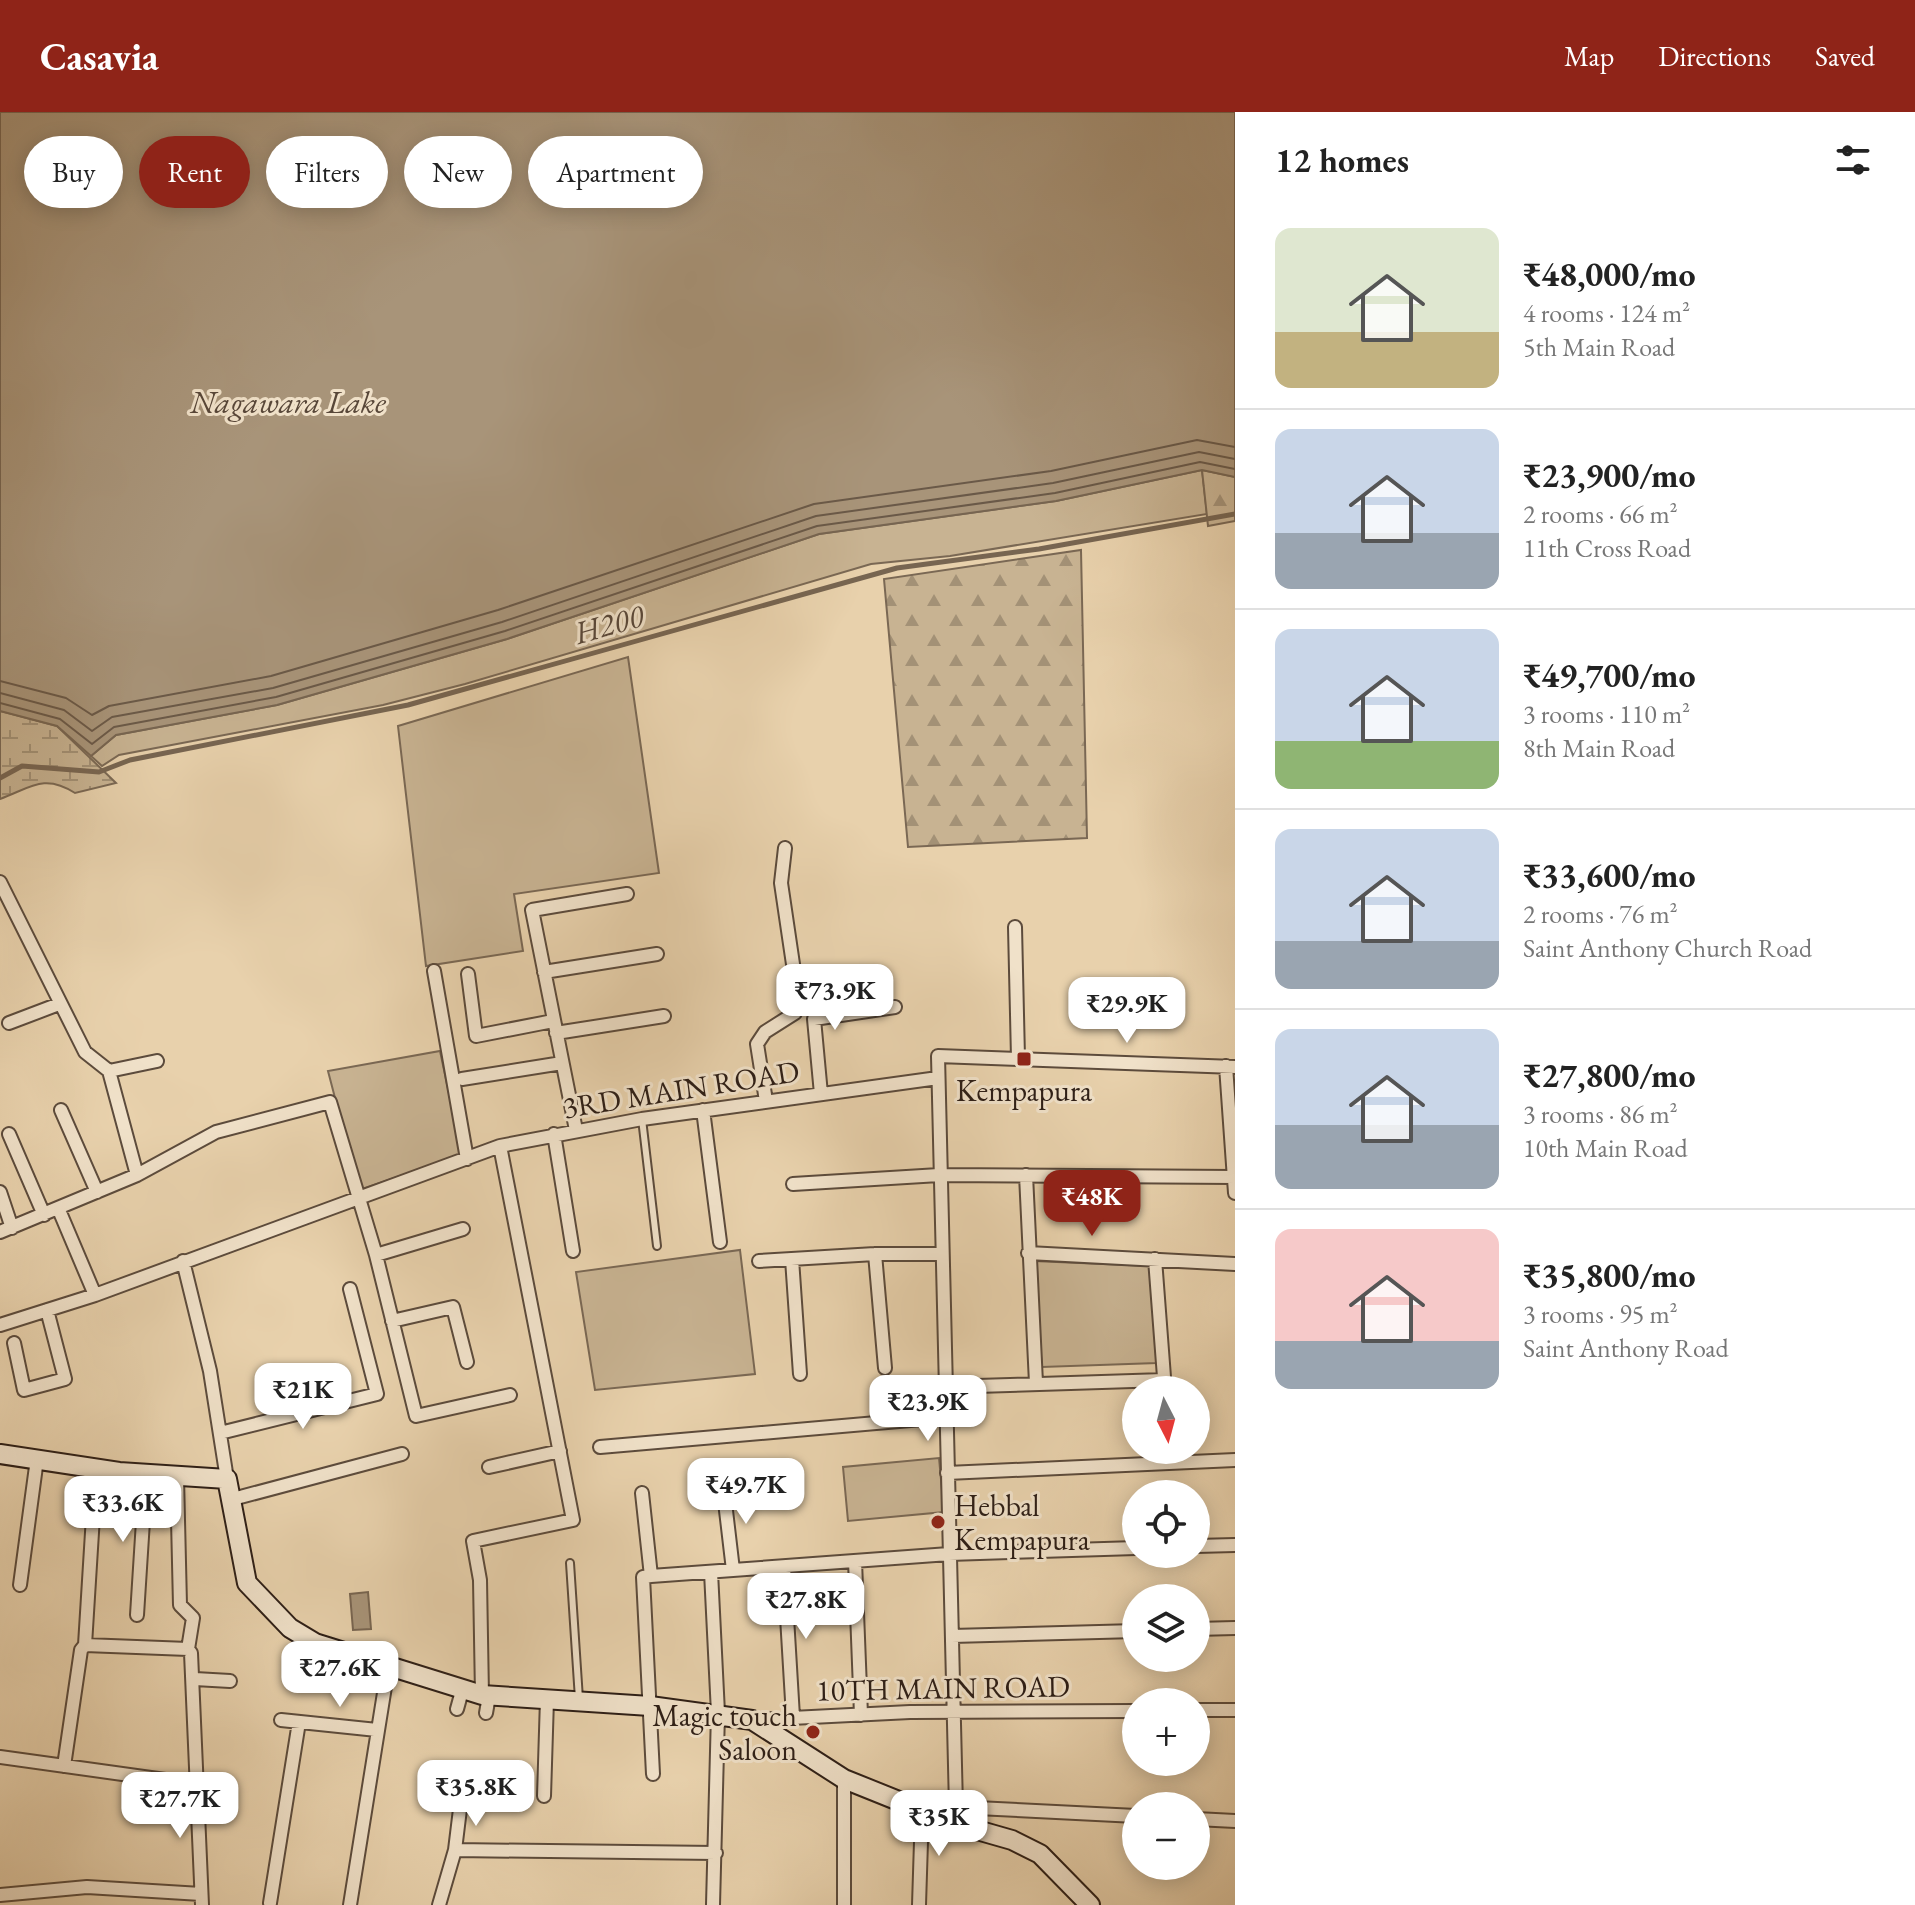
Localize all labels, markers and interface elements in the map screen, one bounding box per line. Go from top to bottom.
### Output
text: Casavia [40,32,159,81]
text: Map [1564,38,1614,74]
text: Directions [1658,38,1771,74]
text: Saved [1815,38,1875,74]
chip: Buy [24,136,123,208]
chip: Rent [139,136,250,208]
chip: Filters [266,136,388,208]
chip: New [404,136,512,208]
chip: Apartment [528,136,703,208]
text: 12 homes [1275,138,1409,182]
icon: filters [1831,138,1875,182]
text: ₹48,000/mo [1523,252,1696,296]
icon: home [1339,260,1435,356]
text: 4 rooms · 124 m² [1523,296,1690,330]
text: 5th Main Road [1523,330,1675,364]
water label: Nagawara Lake [189,381,387,423]
text: ₹23,900/mo [1523,453,1696,497]
icon: home [1339,461,1435,557]
text: 2 rooms · 66 m² [1523,497,1678,531]
text: 11th Cross Road [1523,531,1691,565]
water label: H200 [569,594,650,654]
text: ₹49,700/mo [1523,653,1696,697]
icon: home [1339,661,1435,757]
text: 3 rooms · 110 m² [1523,697,1690,731]
text: 8th Main Road [1523,731,1675,765]
text: ₹33,600/mo [1523,853,1696,897]
icon: home [1339,861,1435,957]
text: 2 rooms · 76 m² [1523,897,1678,931]
text: Saint Anthony Church Road [1523,931,1812,965]
pin: ₹73.9K [770,964,900,1032]
text: ₹73.9K [794,973,876,1007]
pin: ₹29.9K [1062,977,1192,1045]
text: ₹29.9K [1086,986,1168,1020]
marker: Kempapura [1015,1050,1033,1068]
street label: 3RD MAIN ROAD [560,1051,802,1127]
text: ₹27,800/mo [1523,1053,1696,1097]
icon: home [1339,1061,1435,1157]
place label: Kempapura [956,1071,1092,1110]
text: 3 rooms · 86 m² [1523,1097,1678,1131]
text: 10th Main Road [1523,1131,1688,1165]
pin: ₹48K [1045,1170,1139,1238]
text: ₹48K [1061,1179,1123,1213]
text: ₹35,800/mo [1523,1253,1696,1297]
icon: home [1339,1261,1435,1357]
text: 3 rooms · 95 m² [1523,1297,1678,1331]
text: Saint Anthony Road [1523,1331,1729,1365]
pin: ₹21K [256,1363,350,1431]
text: ₹21K [272,1372,334,1406]
pin: ₹23.9K [863,1375,993,1443]
north arrow [1122,1376,1210,1464]
map controls [1122,1376,1210,1880]
text: ₹23.9K [887,1384,969,1418]
pin: ₹49.7K [681,1458,811,1526]
text: ₹49.7K [705,1467,787,1501]
pin: ₹33.6K [58,1476,188,1544]
button: locate [1122,1480,1210,1568]
text: ₹33.6K [82,1485,164,1519]
place label: Hebbal Kempapura [954,1486,1090,1559]
marker: Hebbal Kempapura [929,1513,947,1531]
pin: ₹27.8K [741,1573,871,1641]
text: ₹27.8K [765,1582,847,1616]
button: layers [1122,1584,1210,1672]
pin: ₹27.6K [275,1641,405,1709]
text: ₹27.6K [299,1650,381,1684]
street label: 10TH MAIN ROAD [816,1666,1070,1710]
button: + [1122,1688,1210,1776]
place label: Magic touch Saloon [652,1696,797,1769]
marker: Magic touch Saloon [804,1723,822,1741]
pin: ₹35.8K [411,1760,541,1828]
text: ₹35.8K [435,1769,517,1803]
pin: ₹27.7K [115,1772,245,1840]
text: ₹27.7K [139,1781,221,1815]
pin: ₹35K [892,1790,986,1858]
button: − [1122,1792,1210,1880]
text: ₹35K [908,1799,970,1833]

